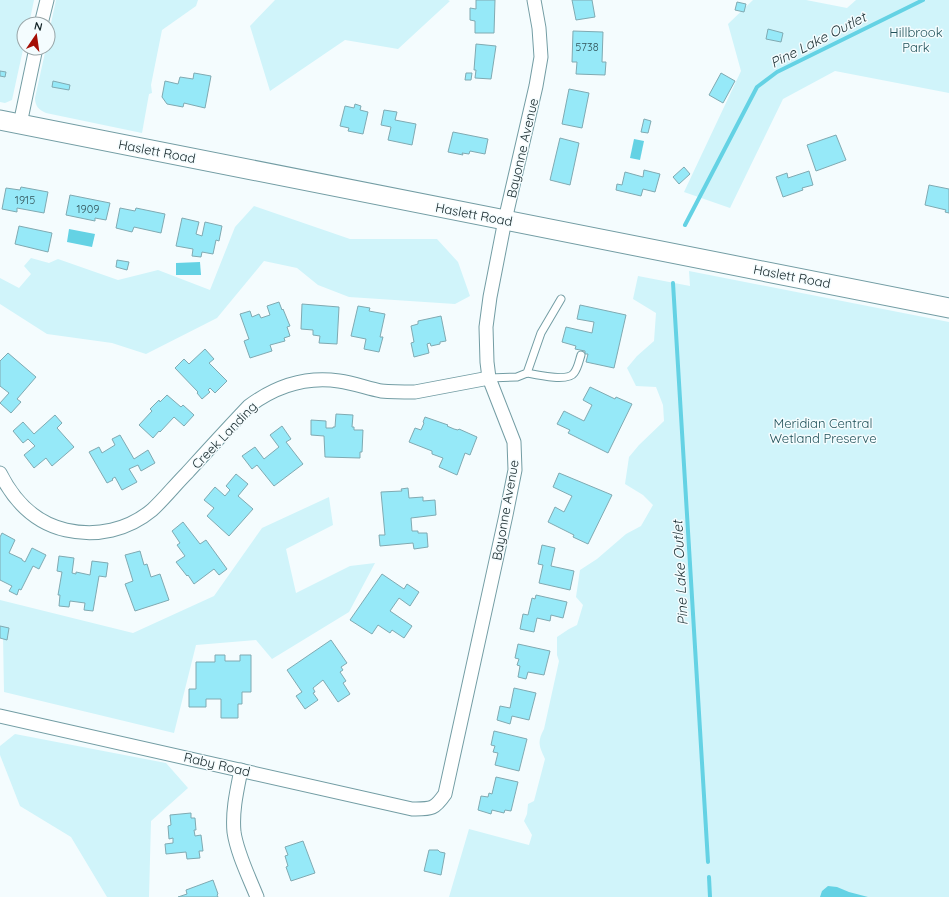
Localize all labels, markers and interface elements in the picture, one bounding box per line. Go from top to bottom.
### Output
water label: Pine Lake Outlet [767,7,871,72]
north arrow [16,16,56,56]
text: N [33,19,44,34]
park label: Hillbrook Park [889,24,943,55]
house number: 5738 [575,40,599,54]
street label: Bayonne Avenue [503,97,541,199]
street label: Haslett Road [117,136,197,166]
house number: 1915 [15,193,35,207]
street label: Haslett Road [434,199,514,229]
house number: 1909 [77,202,99,216]
street label: Haslett Road [752,261,832,291]
street label: Creek Landing [188,398,260,472]
park label: Meridian Central Wetland Preserve [770,415,877,446]
street label: Bayonne Avenue [488,458,522,562]
water label: Pine Lake Outlet [668,518,692,626]
street label: Raby Road [182,749,252,779]

